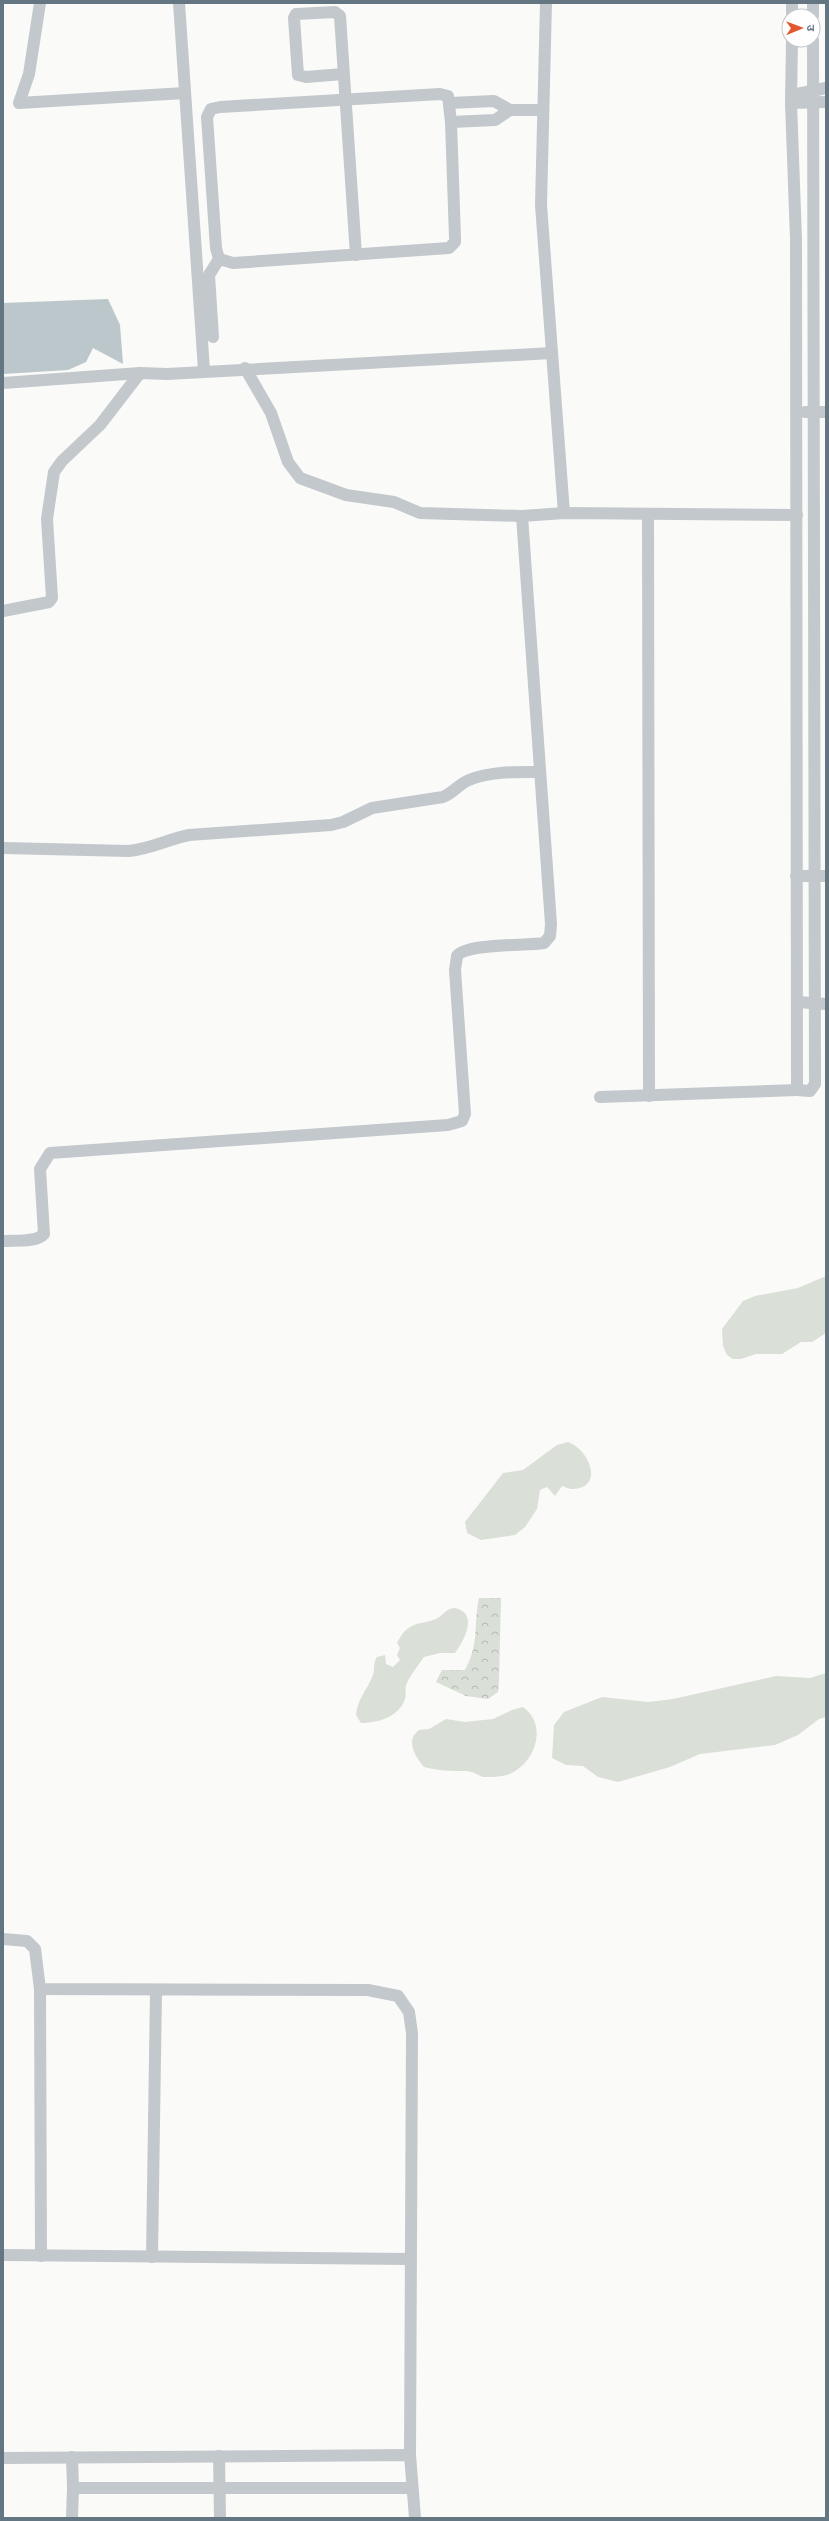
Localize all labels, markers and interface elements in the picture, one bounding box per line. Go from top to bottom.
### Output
north arrow [781,8,821,48]
text: उ [804,25,817,32]

